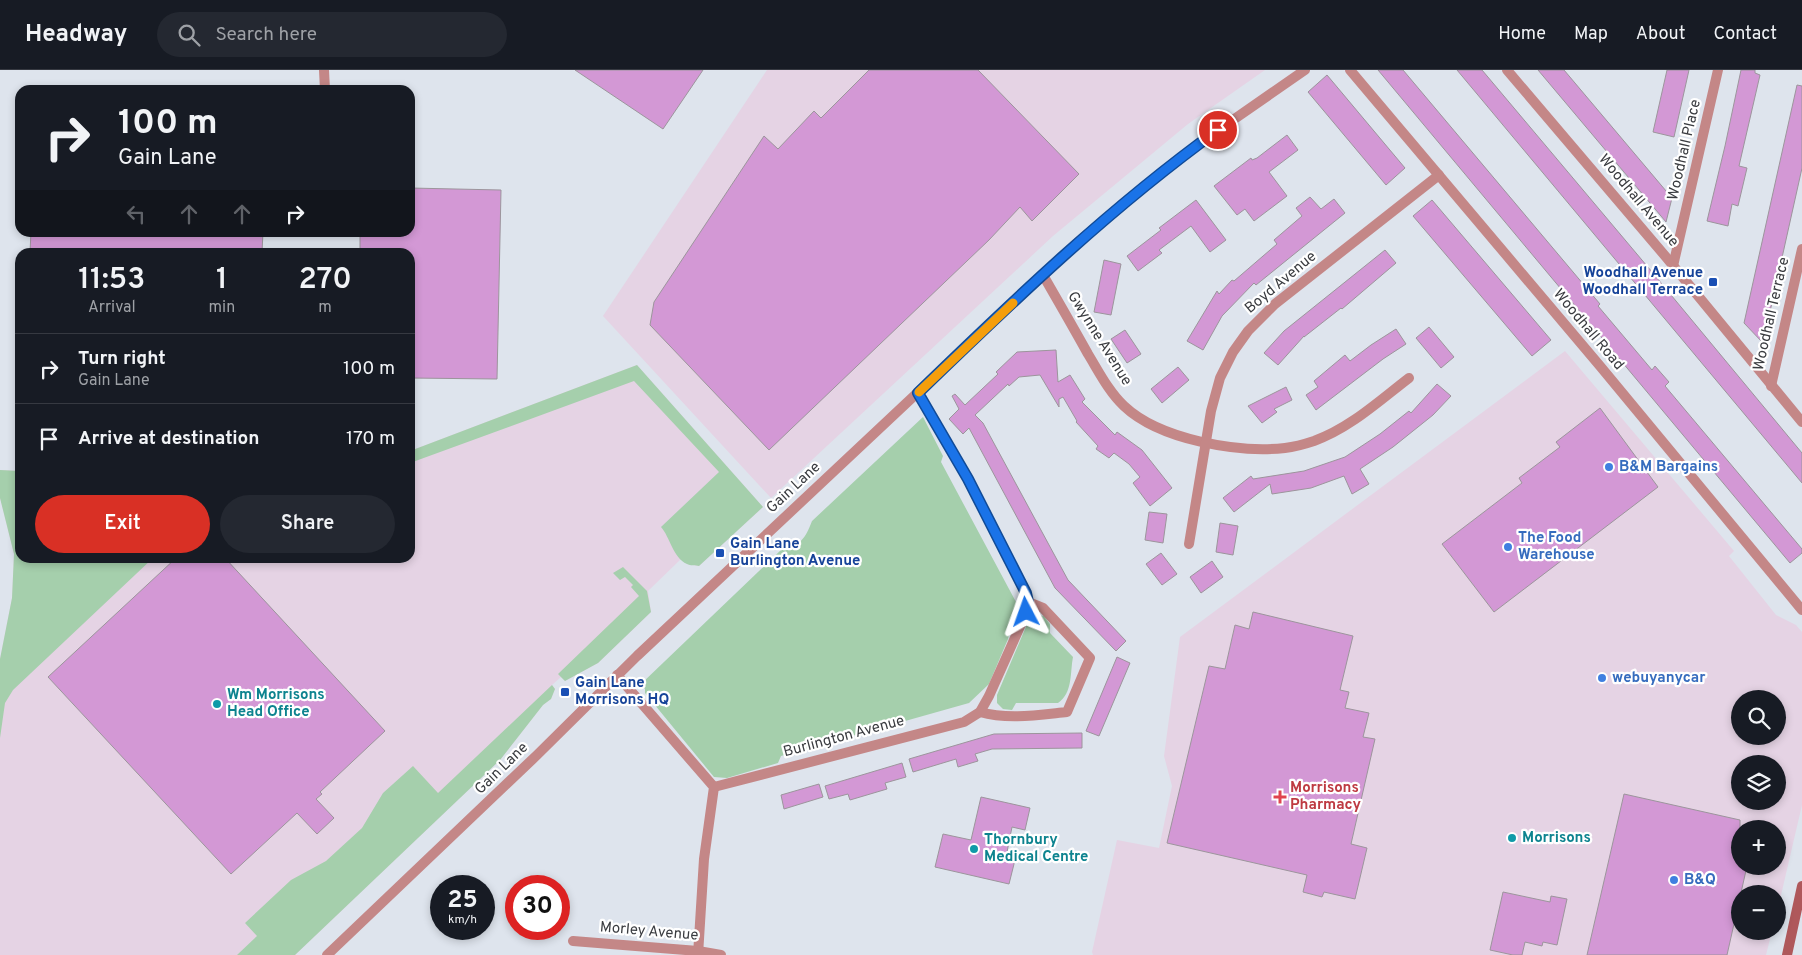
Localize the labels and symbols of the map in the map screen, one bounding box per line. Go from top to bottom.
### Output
street label: Woodhall Place [1664,98,1706,202]
pin [1197,109,1239,151]
street label: Woodhall Avenue [1594,151,1682,251]
street label: Boyd Avenue [1241,248,1321,318]
street label: Woodhall Terrace [1750,255,1794,373]
place label: Woodhall Avenue Woodhall Terrace [1582,264,1703,300]
marker: Woodhall Avenue Woodhall Terrace [1707,276,1719,288]
street label: Woodhall Road [1548,285,1628,375]
street label: Gwynne Avenue [1063,288,1135,390]
street label: Gain Lane [763,458,825,518]
place label: B&M Bargains [1619,458,1718,477]
marker: B&M Bargains [1603,461,1615,473]
place label: The Food Warehouse [1518,529,1595,565]
place label: Gain Lane Burlington Avenue [730,535,860,571]
marker: The Food Warehouse [1502,541,1514,553]
marker: Gain Lane Burlington Avenue [714,547,726,559]
position arrow [999,585,1051,637]
place label: webuyanycar [1612,669,1706,688]
marker: webuyanycar [1596,672,1608,684]
place label: Gain Lane Morrisons HQ [575,674,669,710]
place label: Wm Morrisons Head Office [227,686,325,722]
marker: Gain Lane Morrisons HQ [559,686,571,698]
marker: Wm Morrisons Head Office [211,698,223,710]
street label: Burlington Avenue [781,712,907,762]
street label: Gain Lane [471,739,533,799]
place label: Morrisons Pharmacy [1290,779,1362,815]
marker: Morrisons Pharmacy [1274,791,1286,803]
place label: Morrisons [1522,829,1591,848]
place label: Thornbury Medical Centre [984,831,1088,867]
marker: Morrisons [1506,832,1518,844]
marker: Thornbury Medical Centre [968,843,980,855]
place label: B&Q [1684,871,1716,890]
marker: B&Q [1668,874,1680,886]
speed limit sign: 30 [505,875,570,940]
street label: Morley Avenue [599,918,699,946]

